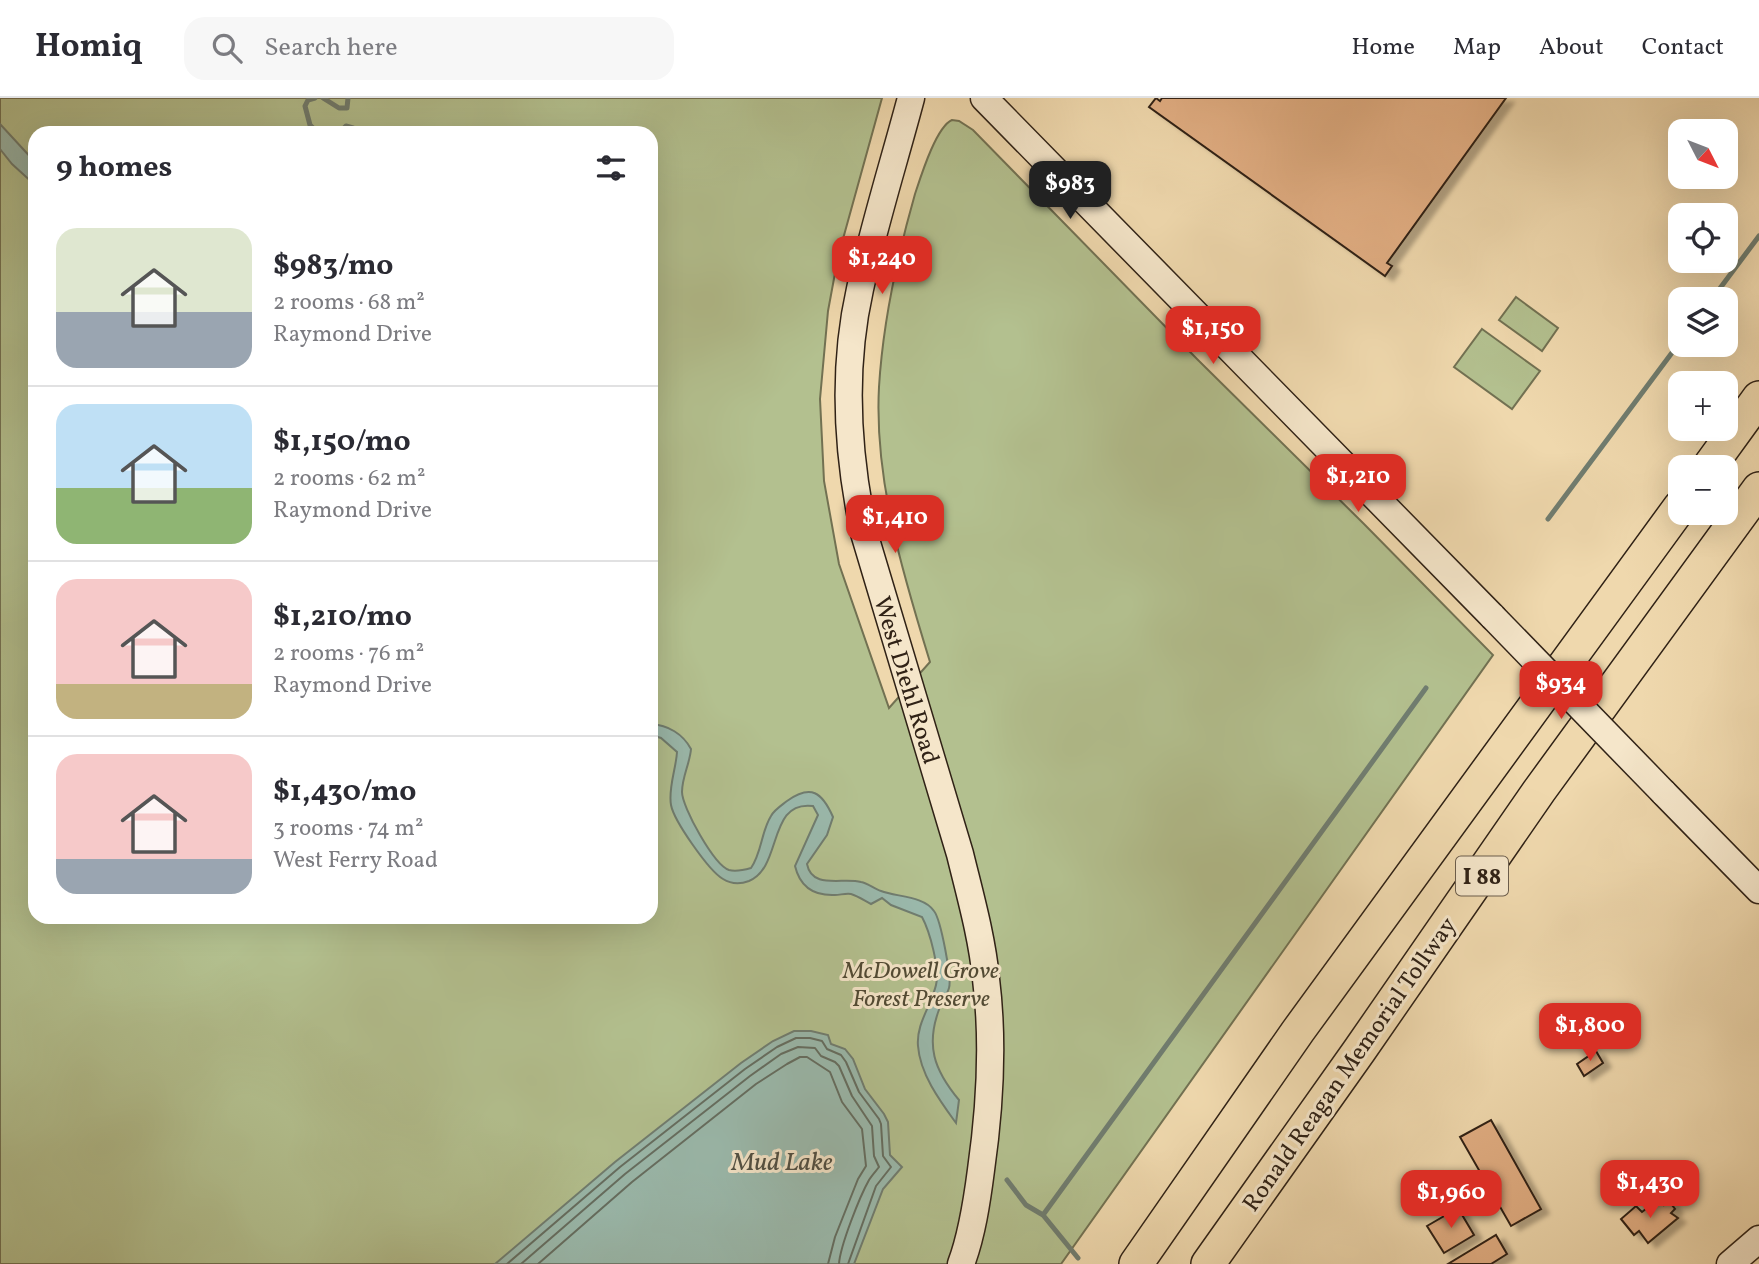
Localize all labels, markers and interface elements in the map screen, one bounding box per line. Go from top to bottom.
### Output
search box [184,17,674,80]
text: Homiq [35,25,142,71]
icon: search [208,29,246,67]
text: Search here [264,30,397,66]
text: Home [1351,31,1415,65]
text: Map [1453,31,1501,65]
text: About [1539,31,1604,65]
text: Contact [1642,31,1724,65]
north arrow [1668,119,1738,189]
map controls [1668,119,1738,525]
text: 9 homes [56,147,172,189]
icon: filters [592,149,630,187]
pin: $983 [1029,162,1111,221]
text: $983 [1045,168,1095,200]
button: locate [1668,203,1738,273]
pin: $1,240 [825,236,939,296]
text: $1,240 [848,243,916,275]
text: $983/mo [273,245,393,287]
icon: home [112,256,196,340]
text: 2 rooms · 68 m² [273,287,425,319]
button: layers [1668,287,1738,357]
pin: $1,150 [1156,306,1270,366]
text: $1,150 [1182,313,1244,345]
text: Raymond Drive [273,319,432,351]
button: + [1668,371,1738,441]
text: $1,150/mo [273,421,411,463]
icon: home [112,432,196,516]
pin: $1,210 [1301,454,1415,514]
button: − [1668,455,1738,525]
text: $1,210 [1326,461,1390,493]
text: 2 rooms · 62 m² [273,463,425,495]
text: Raymond Drive [273,495,432,527]
pin: $1,410 [838,496,952,555]
text: $1,410 [862,502,928,534]
street label: West Diehl Road [863,593,947,769]
text: $1,210/mo [273,596,412,638]
icon: home [112,607,196,691]
text: 2 rooms · 76 m² [273,638,424,670]
pin: $934 [1520,662,1602,721]
text: $934 [1536,668,1586,700]
text: Raymond Drive [273,670,432,702]
text: $1,430/mo [273,771,416,813]
icon: home [112,782,196,866]
text: 3 rooms · 74 m² [273,813,423,845]
text: West Ferry Road [273,845,438,877]
road number: I 88 [1456,856,1508,896]
street label: Ronald Reagan Memorial Tollway [1236,911,1466,1219]
park label: McDowell Grove Forest Preserve [842,955,999,1017]
pin: $1,800 [1533,1004,1647,1063]
text: $1,800 [1555,1010,1625,1042]
water label: Mud Lake [731,1145,833,1181]
pin: $1,430 [1593,1160,1707,1220]
text: $1,430 [1616,1167,1684,1199]
pin: $1,960 [1394,1170,1508,1230]
text: $1,960 [1417,1177,1485,1209]

